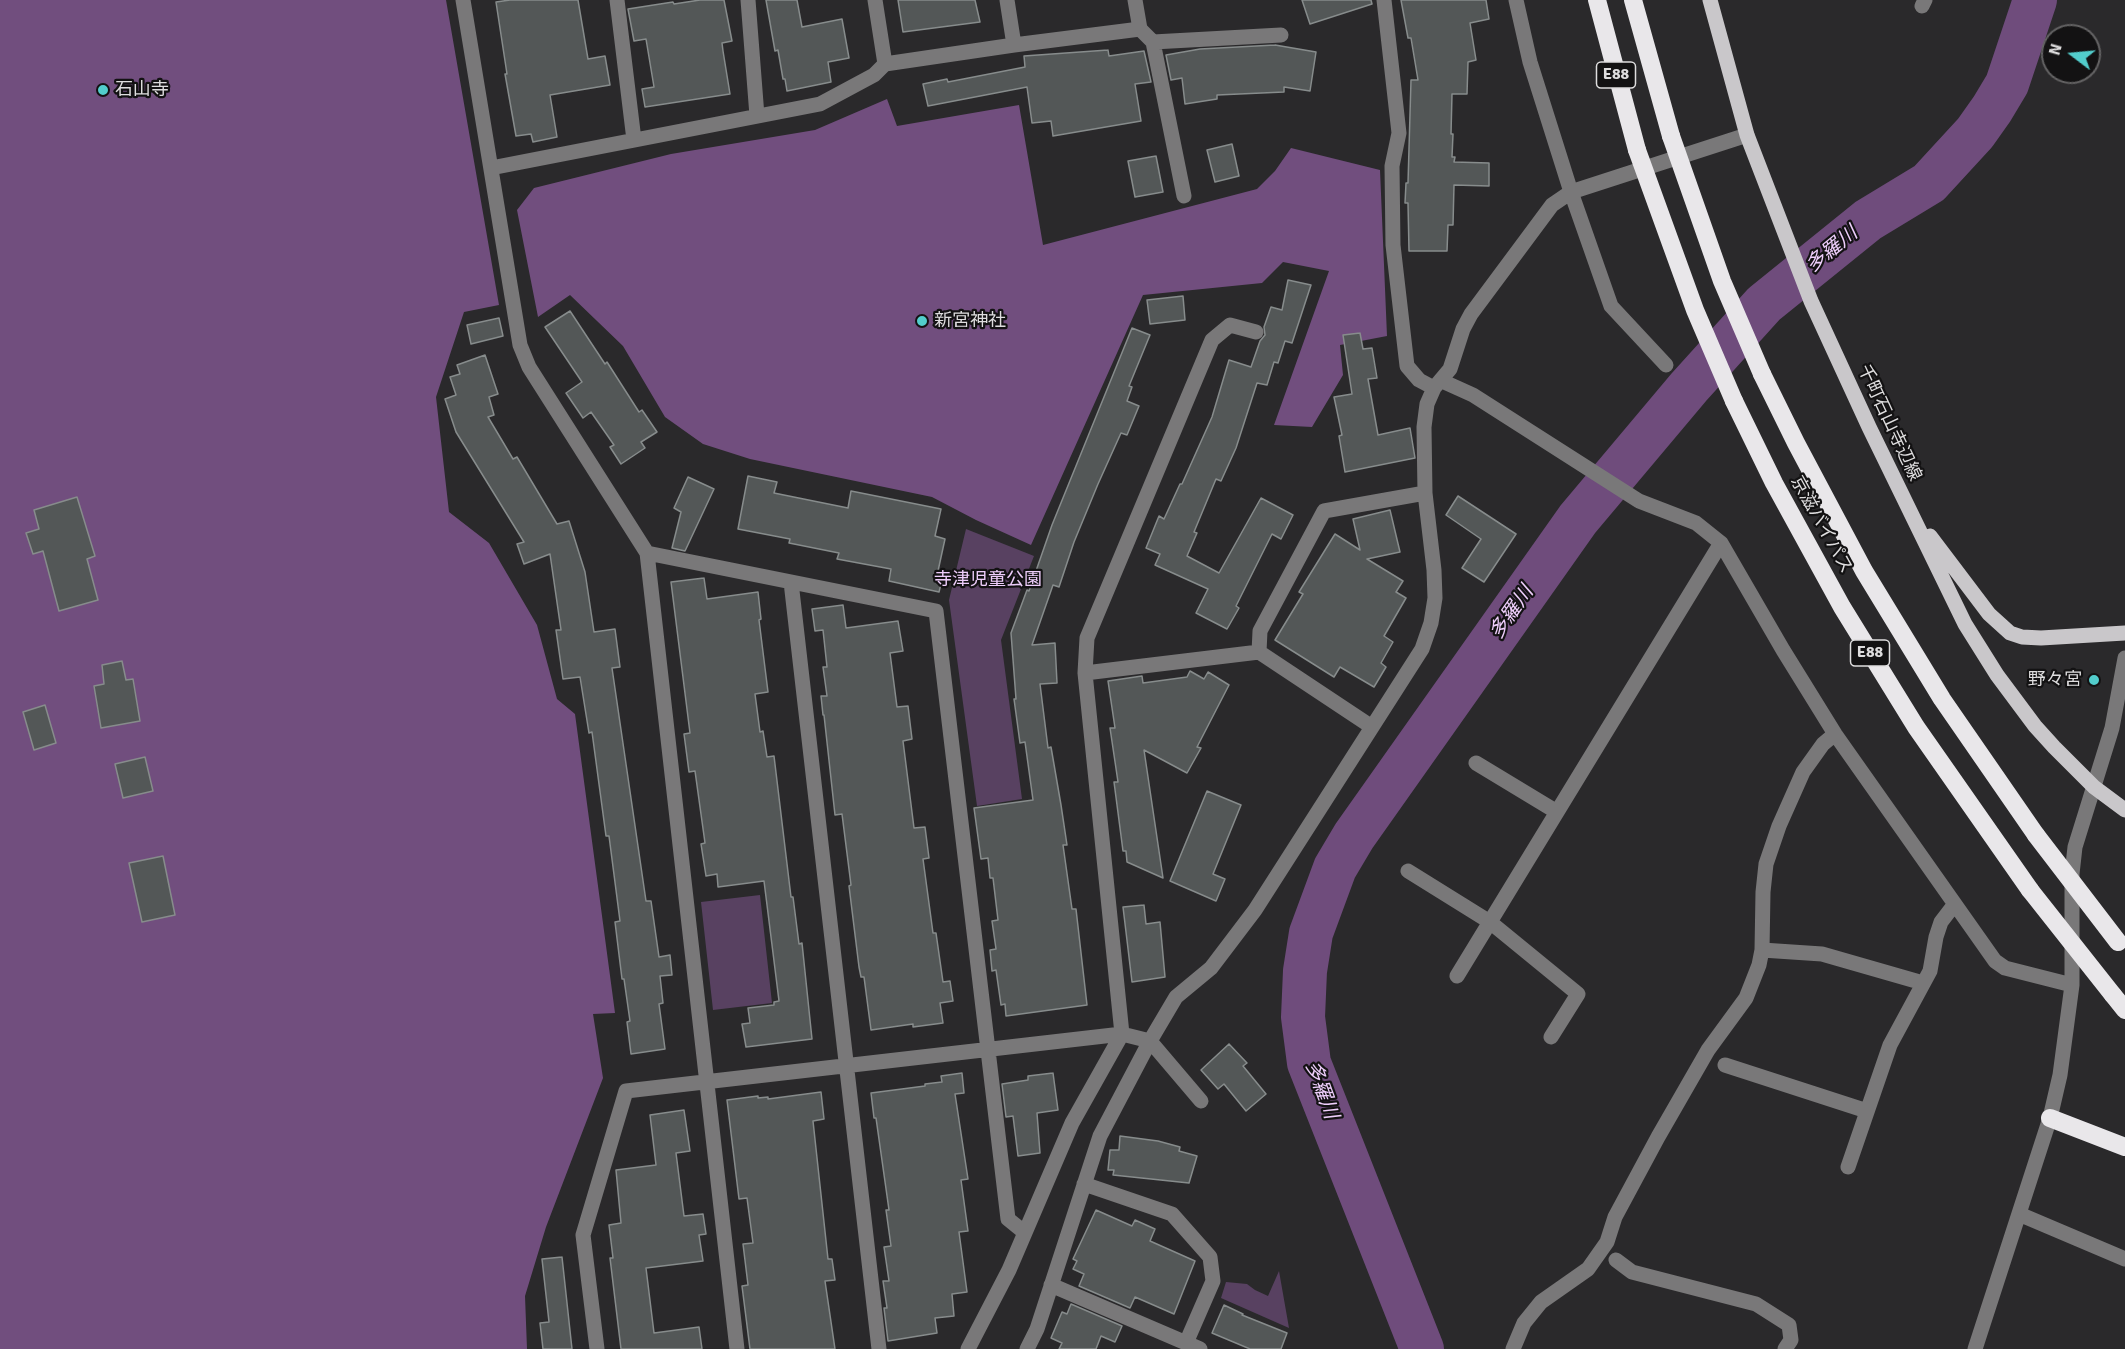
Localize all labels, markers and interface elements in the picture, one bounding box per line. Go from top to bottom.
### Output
north arrow [2041,24,2101,84]
text: N [2044,41,2067,58]
road number: E88 [1596,62,1636,88]
place label: 石山寺 [115,79,169,101]
marker: 石山寺 [96,83,110,97]
water label: 多羅川 [1801,222,1863,278]
place label: 新宮神社 [934,310,1006,332]
marker: 新宮神社 [915,314,929,328]
street label: 千町石山寺辺線 [1853,361,1925,485]
street label: 京滋バイパス [1785,473,1857,577]
park label: 寺津児童公園 [934,569,1042,591]
water label: 多羅川 [1485,582,1539,644]
road number: E88 [1850,640,1890,666]
place label: 野々宮 [2028,669,2082,691]
marker: 野々宮 [2087,673,2101,687]
water label: 多羅川 [1299,1058,1343,1122]

